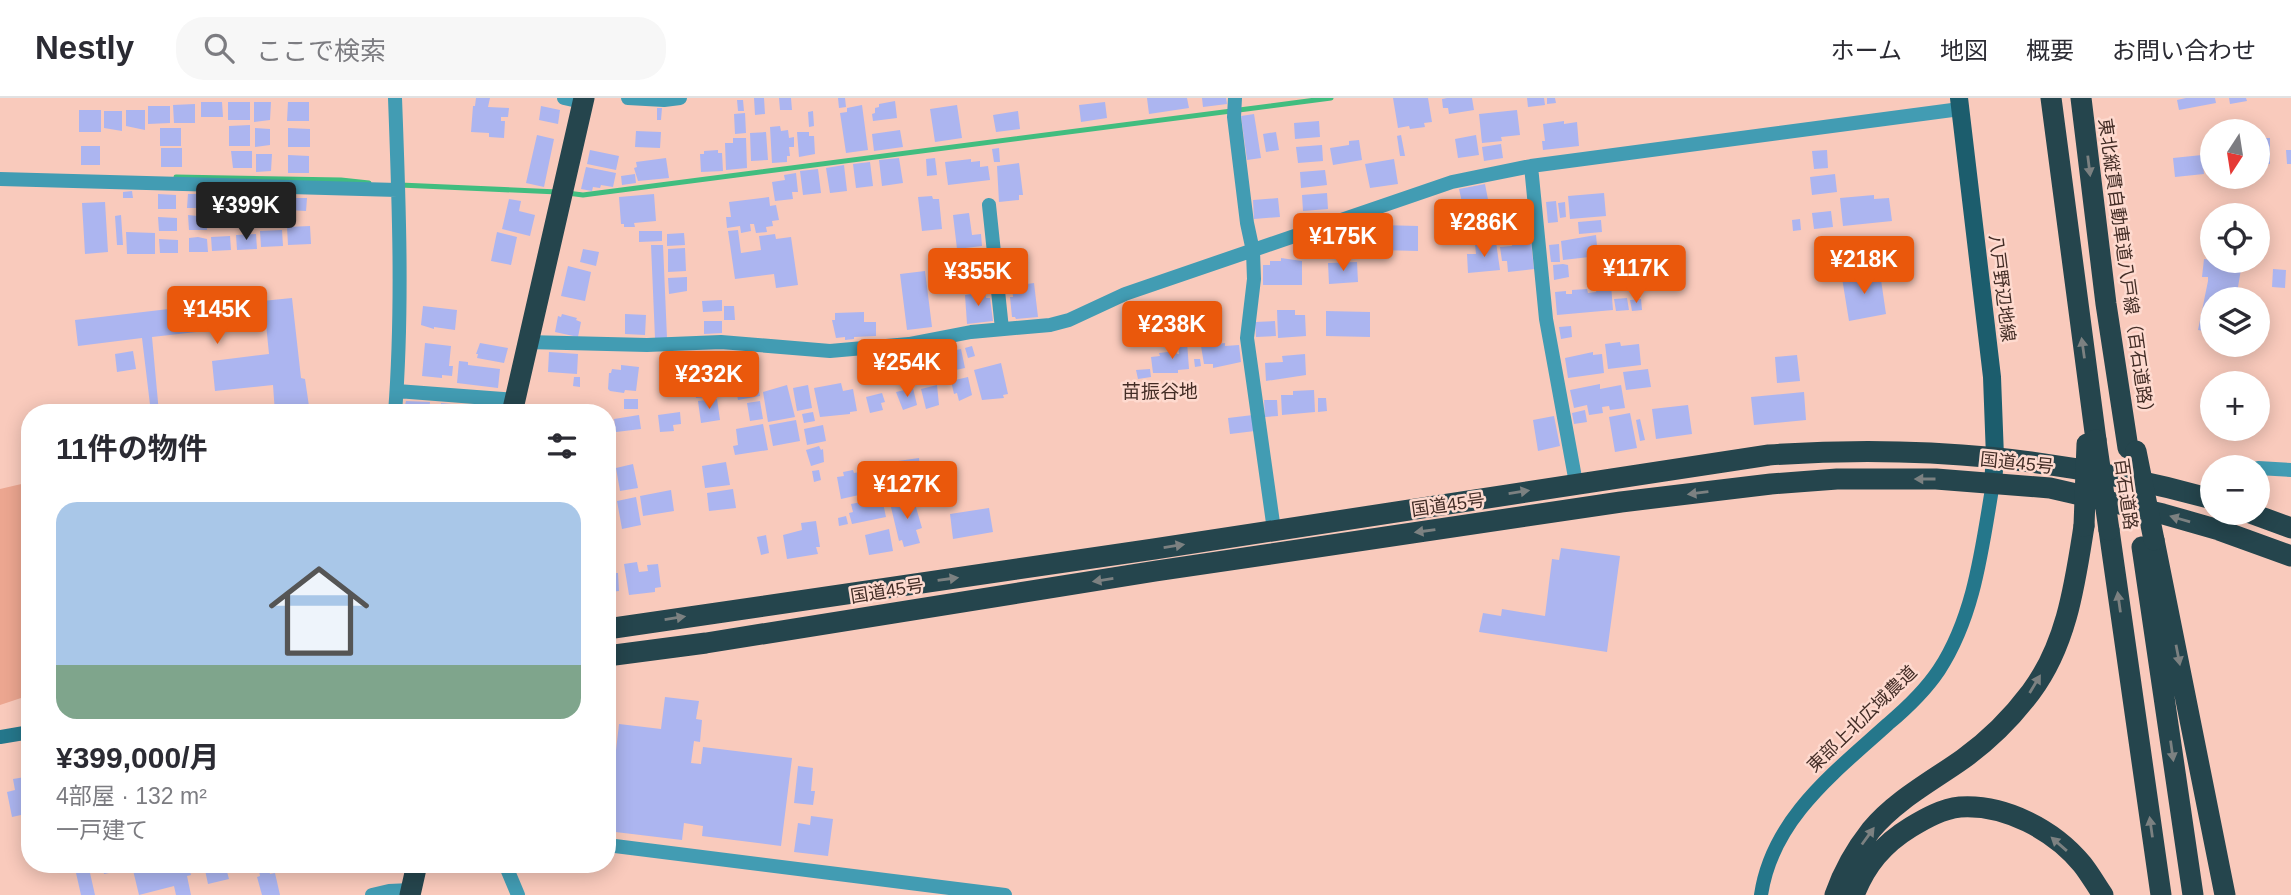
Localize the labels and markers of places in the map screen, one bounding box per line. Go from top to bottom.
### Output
pin: ¥399K [197,183,295,242]
pin: ¥286K [1435,200,1533,259]
pin: ¥175K [1294,214,1392,273]
pin: ¥218K [1815,236,1913,296]
pin: ¥117K [1587,246,1685,305]
pin: ¥355K [929,248,1027,308]
pin: ¥145K [168,286,266,346]
pin: ¥238K [1123,302,1221,361]
pin: ¥254K [858,340,956,399]
pin: ¥232K [660,352,758,411]
pin: ¥127K [858,462,956,521]

